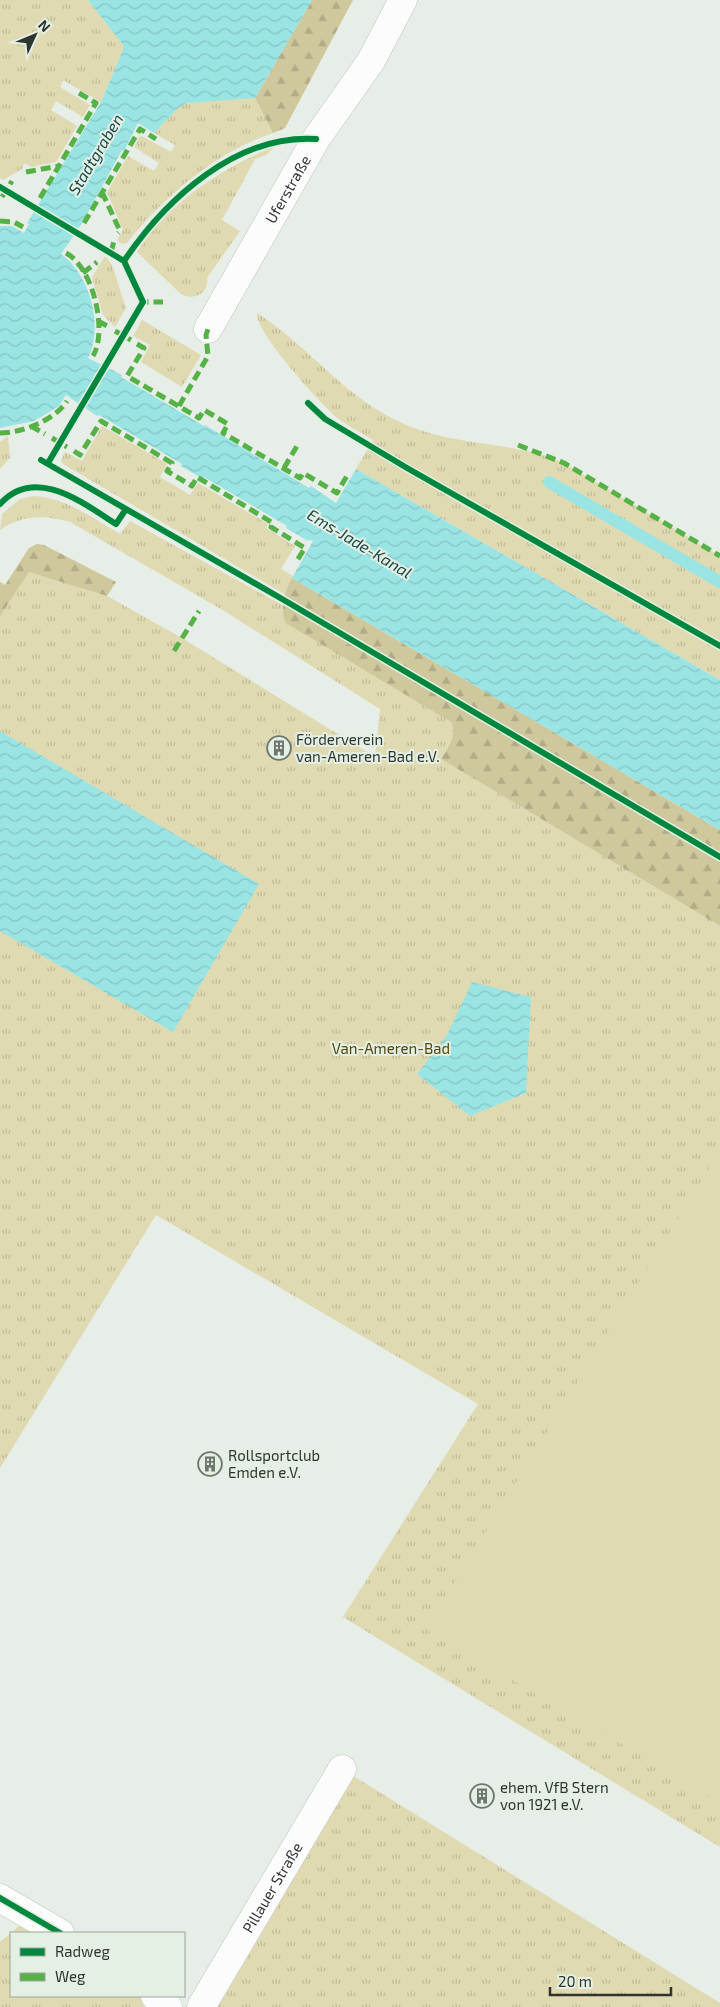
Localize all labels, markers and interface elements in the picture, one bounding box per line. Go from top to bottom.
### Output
north arrow [10,10,60,60]
text: N [35,16,54,35]
water label: Stadtgraben [63,110,127,198]
street label: Uferstraße [261,152,314,226]
water label: Ems-Jade-Kanal [304,504,416,582]
place label: Förderverein van-Ameren-Bad e.V. [296,730,440,765]
building icon: Förderverein van-Ameren-Bad e.V. [266,735,292,761]
park label: Van-Ameren-Bad [332,1039,450,1057]
place label: Rollsportclub Emden e.V. [228,1446,320,1481]
building icon: Rollsportclub Emden e.V. [197,1451,223,1477]
place label: ehem. VfB Stern von 1921 e.V. [500,1778,609,1813]
building icon: ehem. VfB Stern von 1921 e.V. [469,1783,495,1809]
street label: Pillauer Straße [238,1839,306,1936]
legend [10,1932,185,1997]
text: Radweg [55,1942,110,1960]
scale bar [550,1964,671,1996]
text: Weg [55,1967,86,1985]
text: 20 m [558,1972,592,1990]

